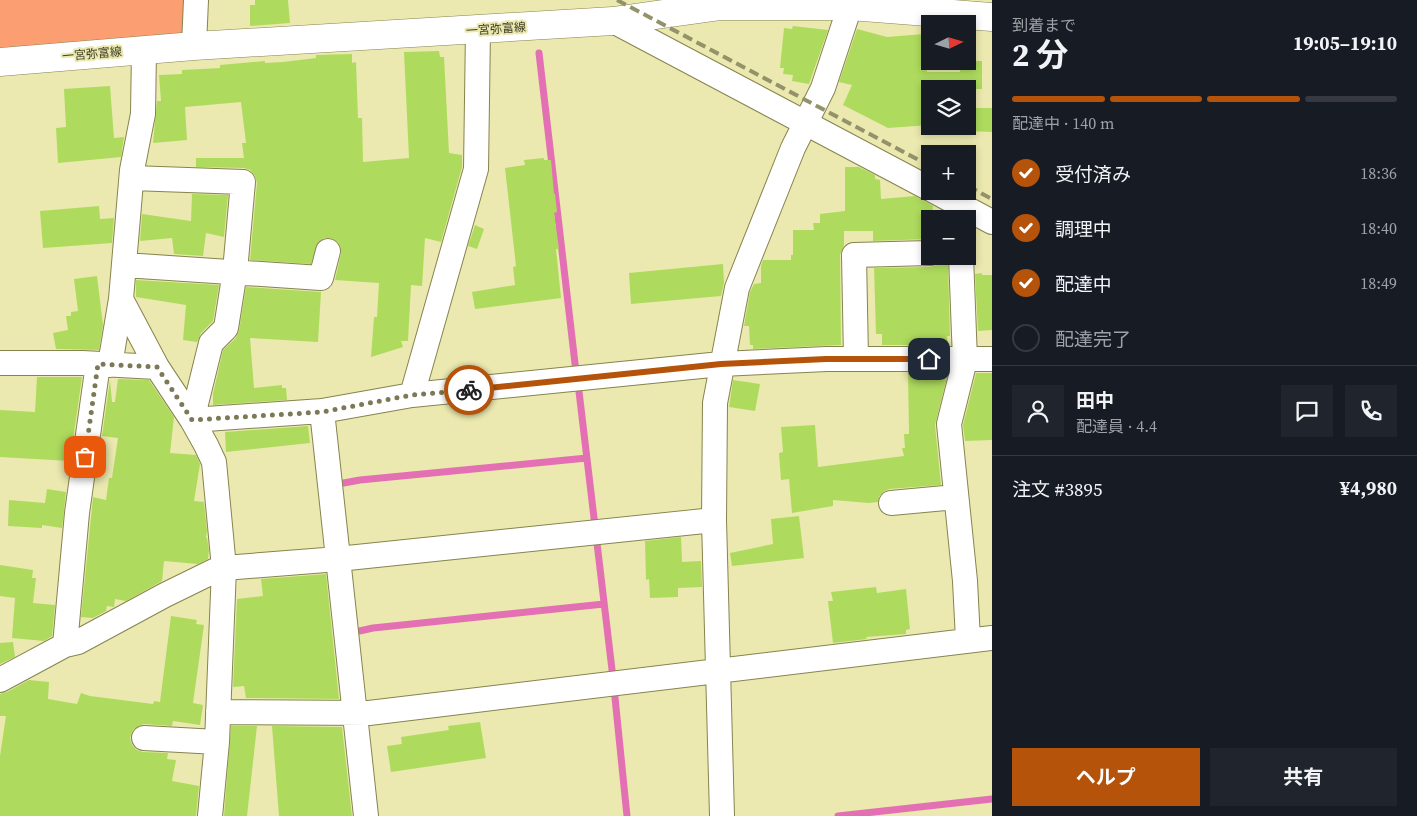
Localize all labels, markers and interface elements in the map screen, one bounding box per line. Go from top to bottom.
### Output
text: 到着まで [1012,14,1076,36]
north arrow [921,15,976,70]
map controls [921,15,976,265]
street label: 一宮弥富線 [466,19,526,39]
text: 19:05–19:10 [1293,30,1397,56]
text: 2 分 [1012,33,1068,77]
street label: 一宮弥富線 [61,43,123,65]
button: layers [921,80,976,135]
text: 配達中 · 140 m [1012,112,1114,134]
button: + [921,145,976,200]
icon: check [1012,159,1040,187]
text: 受付済み [1055,161,1131,187]
text: 18:36 [1360,162,1397,184]
button: − [921,210,976,265]
icon: check [1012,214,1040,242]
text: 調理中 [1055,216,1112,242]
text: 18:40 [1360,217,1397,239]
icon: check [1012,269,1040,297]
text: 配達中 [1055,271,1112,297]
text: 18:49 [1360,272,1397,294]
text: 配達完了 [1055,326,1131,352]
pin [908,338,950,380]
icon: home [915,345,943,373]
courier [444,365,494,415]
icon: bike [455,376,483,404]
button: person [1012,385,1064,437]
button: chat [1281,385,1333,437]
button: phone [1345,385,1397,437]
text: 田中 [1076,387,1114,413]
text: 配達員 · 4.4 [1076,415,1157,437]
pin [64,436,106,478]
icon: bag [71,443,99,471]
text: ¥4,980 [1340,475,1397,501]
text: 注文 #3895 [1012,476,1102,502]
button: ヘルプ [1012,748,1200,806]
button: 共有 [1210,748,1397,806]

